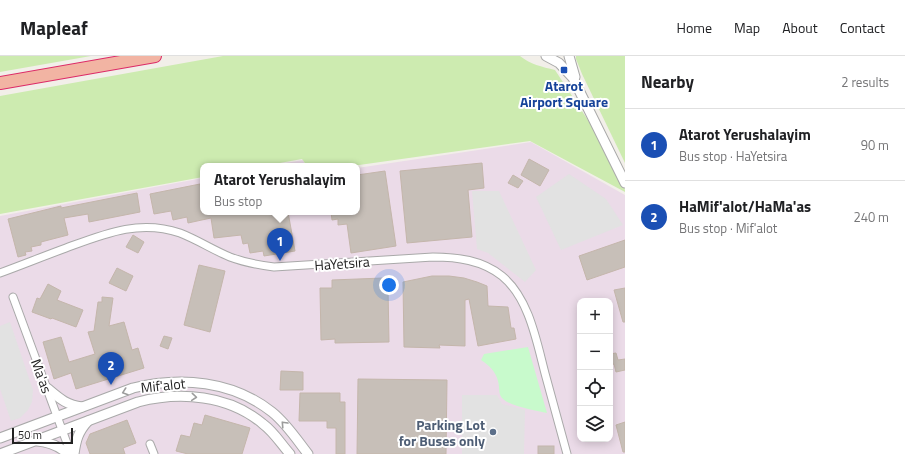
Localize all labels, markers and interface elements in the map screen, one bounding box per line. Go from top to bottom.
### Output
text: Mapleaf [20,13,88,42]
text: Home [677,17,712,38]
text: Map [734,17,760,38]
text: About [782,17,818,38]
text: Contact [840,17,885,38]
marker: Atarot Airport Square [559,65,569,75]
text: Nearby [641,69,694,95]
text: 2 results [841,72,889,92]
place label: Atarot Airport Square [520,75,608,112]
text: Atarot Yerushalayim [679,123,811,146]
text: 1 [650,135,658,155]
text: 90 m [861,135,889,155]
text: Bus stop · HaYetsira [679,146,787,166]
popup [200,163,360,215]
text: Atarot Yerushalayim [214,168,346,191]
text: Bus stop [214,191,262,211]
text: HaMif'alot/HaMa'as [679,195,811,218]
text: 2 [650,207,658,227]
text: 240 m [853,207,889,227]
text: Bus stop · Mif'alot [679,218,777,238]
pin: 1 [267,228,293,261]
street label: HaYetsira [314,251,370,275]
your location [379,275,399,295]
map controls [577,298,613,442]
button: + [577,298,613,334]
button: − [577,334,613,370]
pin: 2 [98,352,124,385]
street label: Ma'as [26,356,58,396]
button: locate [577,370,613,406]
street label: Mif'alot [140,372,186,398]
one-way arrow [121,387,128,395]
one-way arrow [191,392,197,401]
button: layers [577,406,613,442]
place label: Parking Lot for Buses only [399,414,485,451]
one-way arrow [281,421,288,429]
scale bar [12,426,73,445]
text: 50 m [18,427,42,443]
marker: Parking Lot for Buses only [488,427,498,437]

